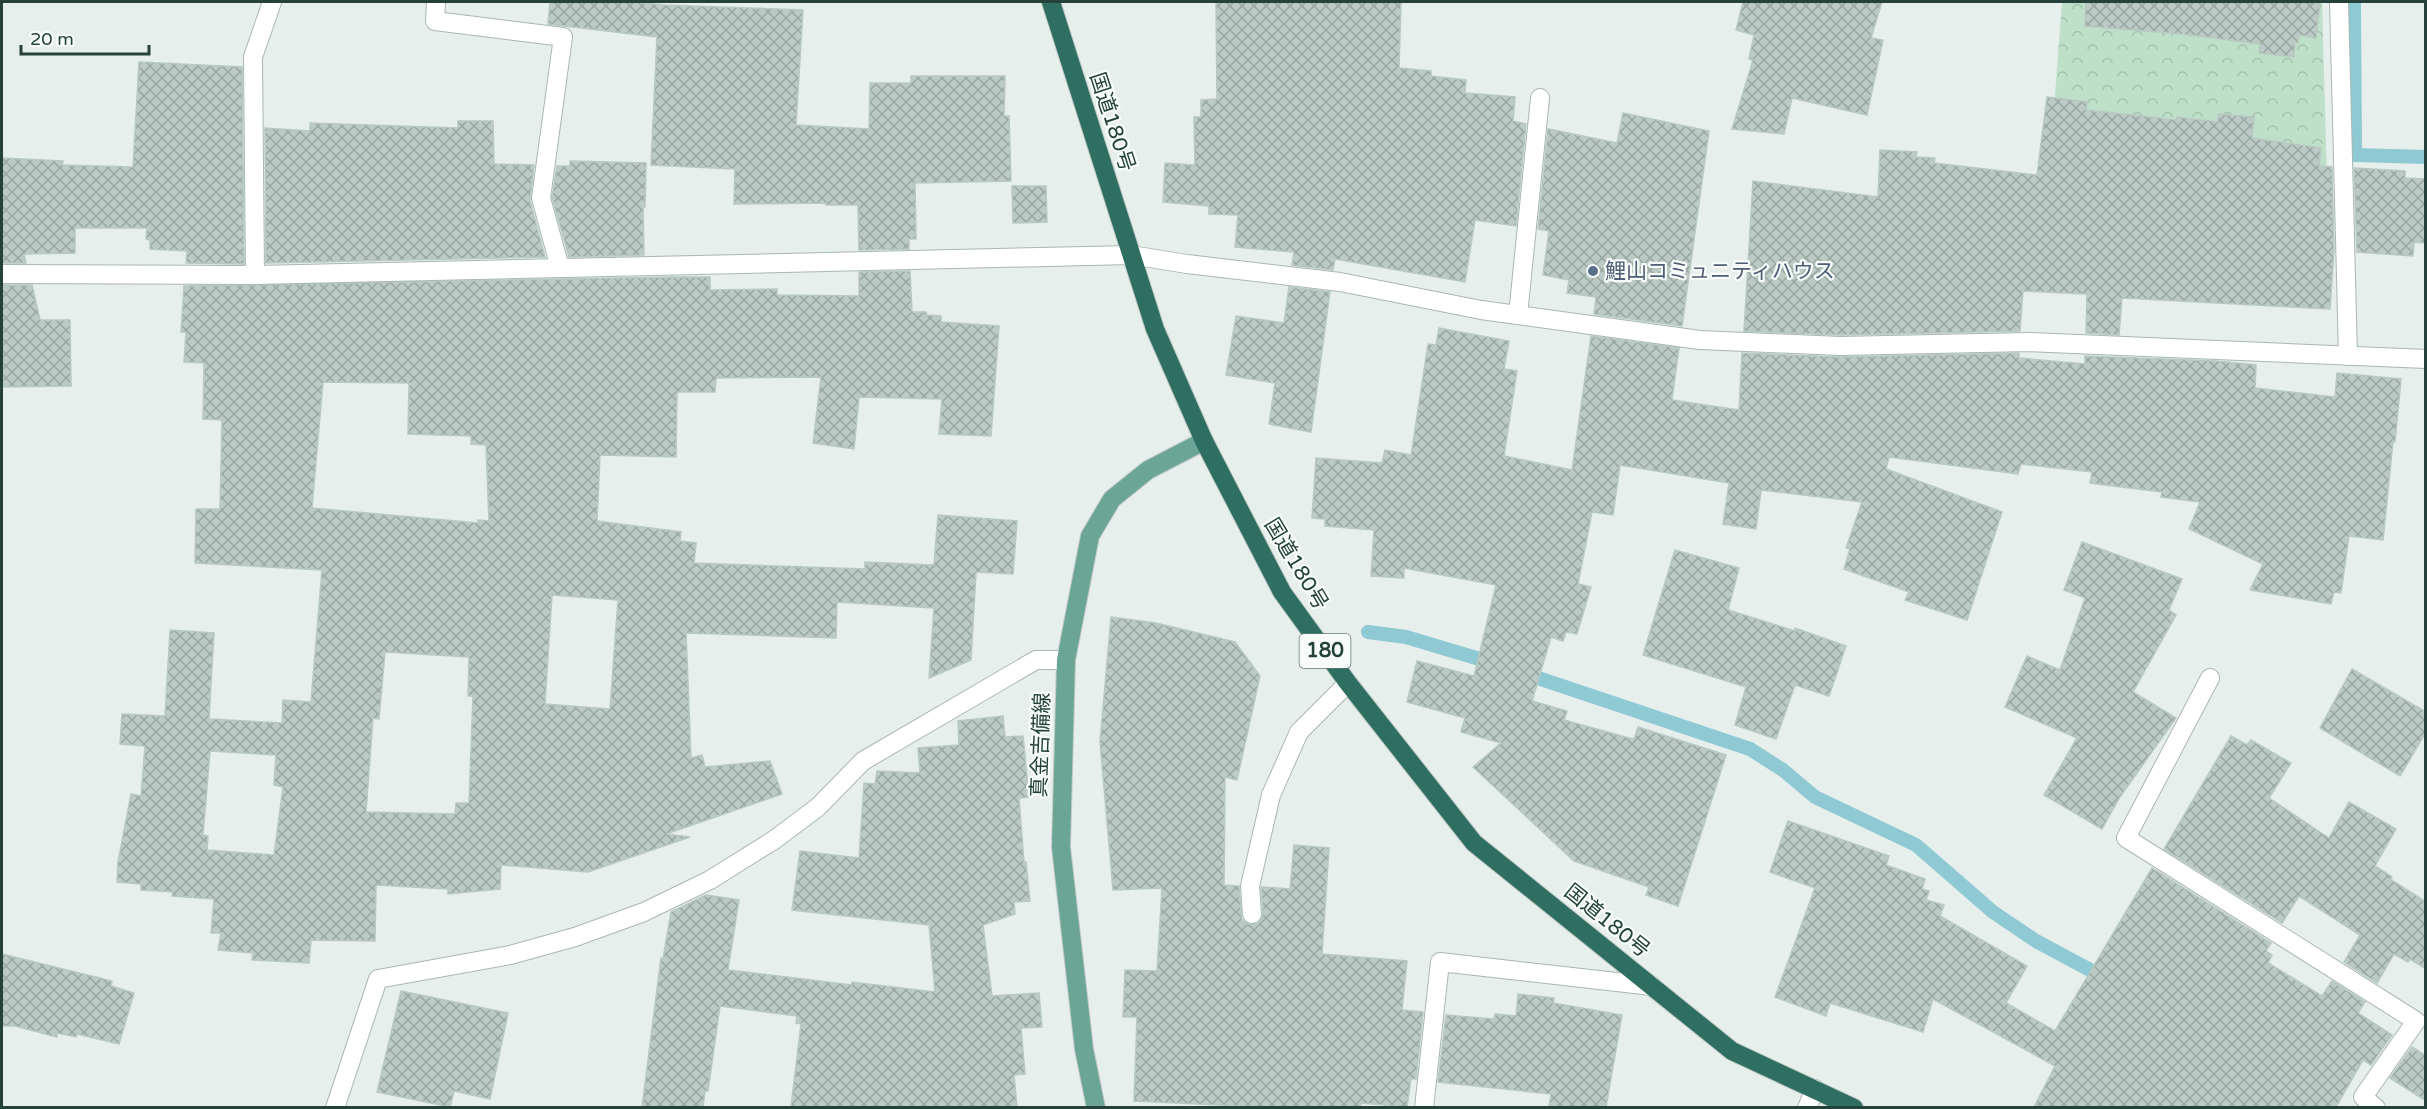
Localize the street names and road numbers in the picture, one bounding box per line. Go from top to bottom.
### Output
street label: 国道180号 [1084,69,1140,175]
street label: 国道180号 [1259,514,1333,614]
road number: 180 [1300,634,1350,668]
street label: 真金吉備線 [1027,692,1055,798]
street label: 国道180号 [1559,879,1655,963]

